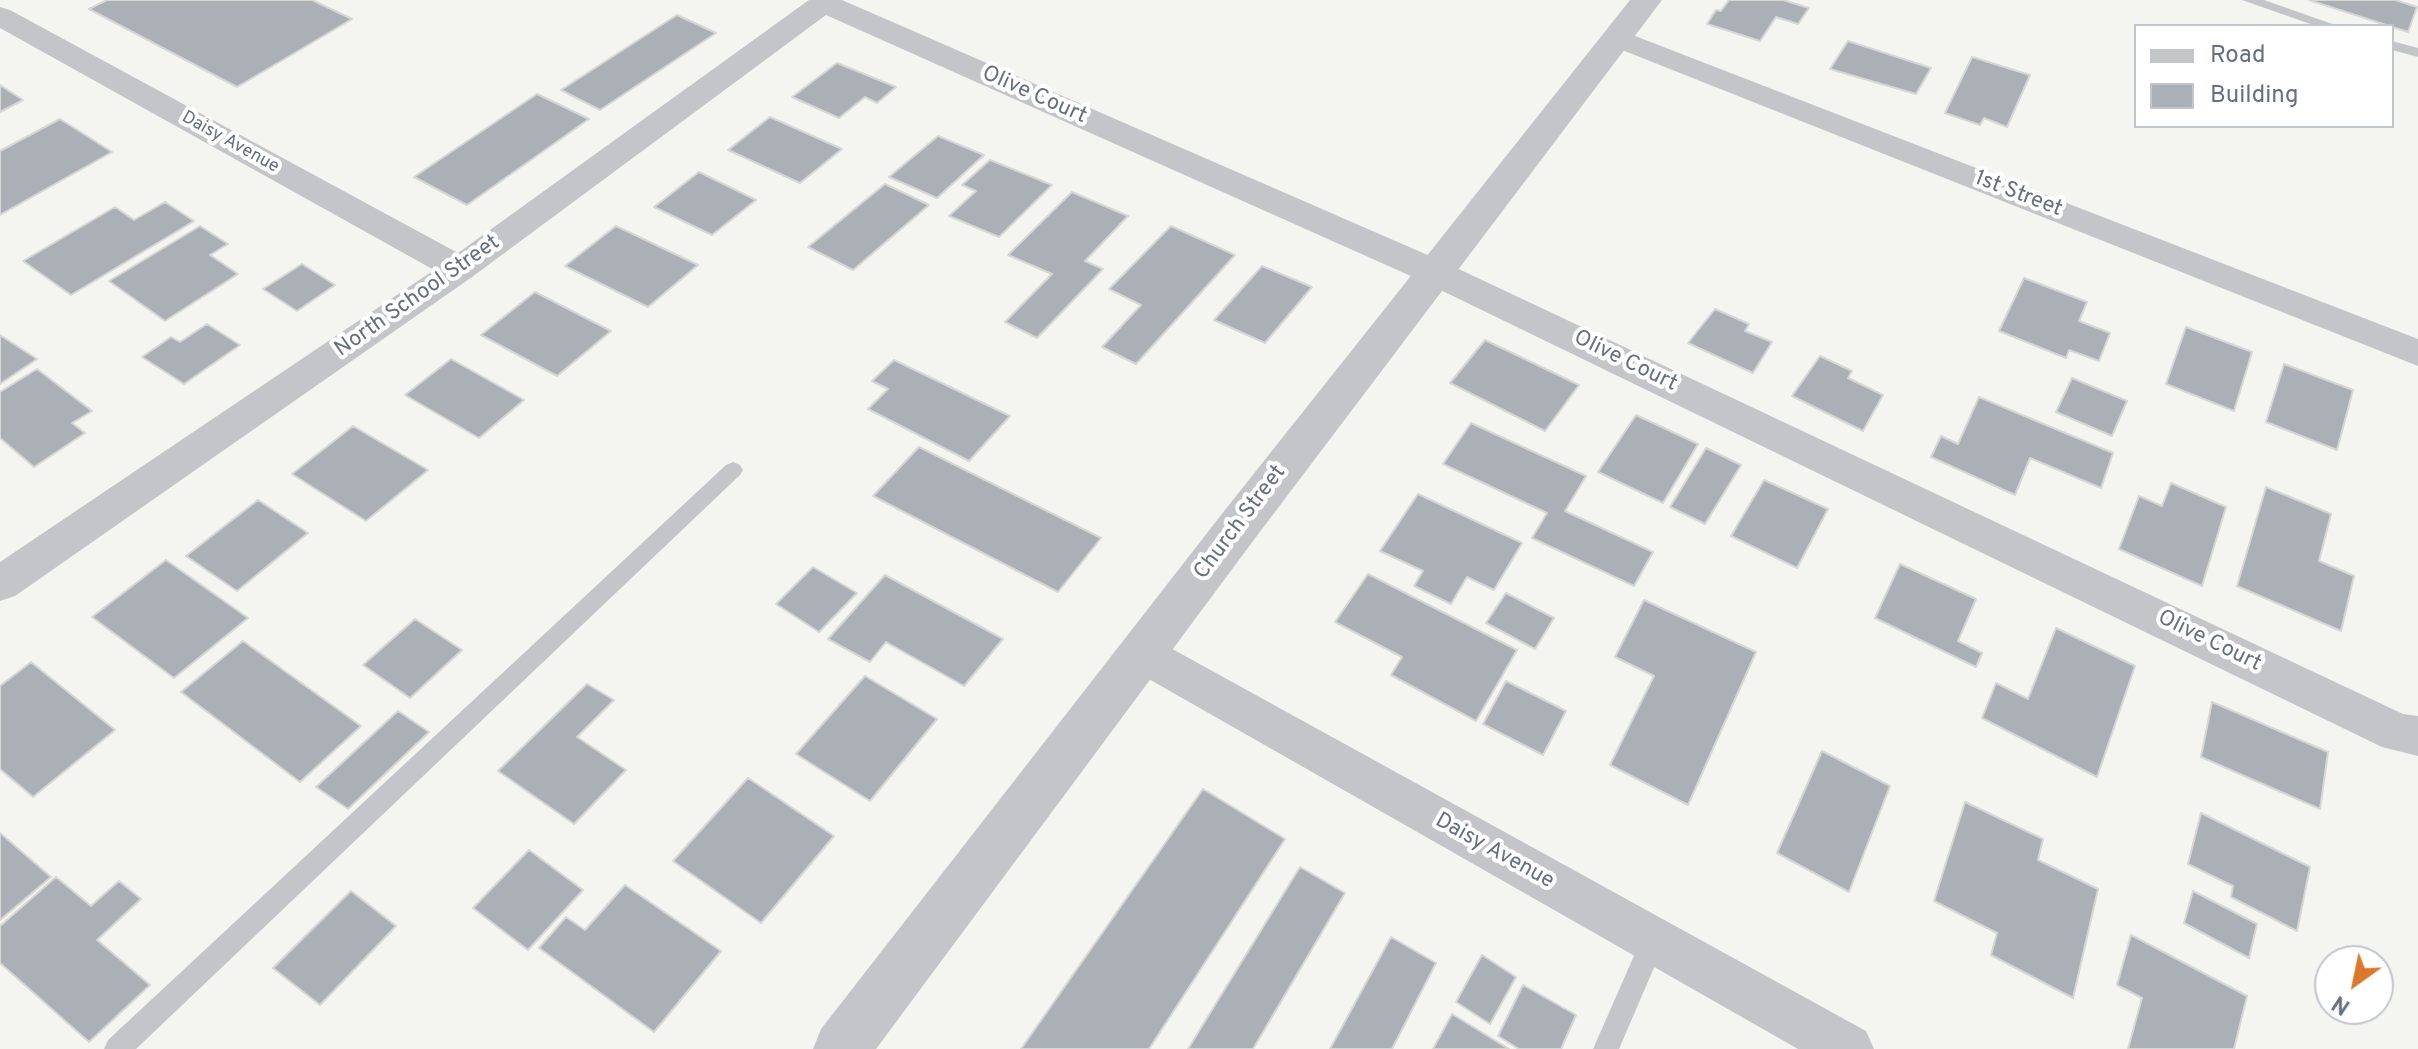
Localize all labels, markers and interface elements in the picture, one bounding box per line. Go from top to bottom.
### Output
legend [2134,24,2394,128]
text: Road [2210,41,2266,71]
street label: Olive Court [978,61,1090,131]
text: Building [2210,81,2299,111]
street label: Daisy Avenue [178,107,282,179]
street label: 1st Street [1970,166,2066,224]
street label: North School Street [331,230,505,364]
street label: Olive Court [1569,326,1681,398]
street label: Church Street [1189,461,1293,585]
street label: Olive Court [2153,606,2265,678]
street label: Daisy Avenue [1430,808,1558,896]
north arrow [2314,945,2394,1025]
text: N [2328,988,2356,1019]

